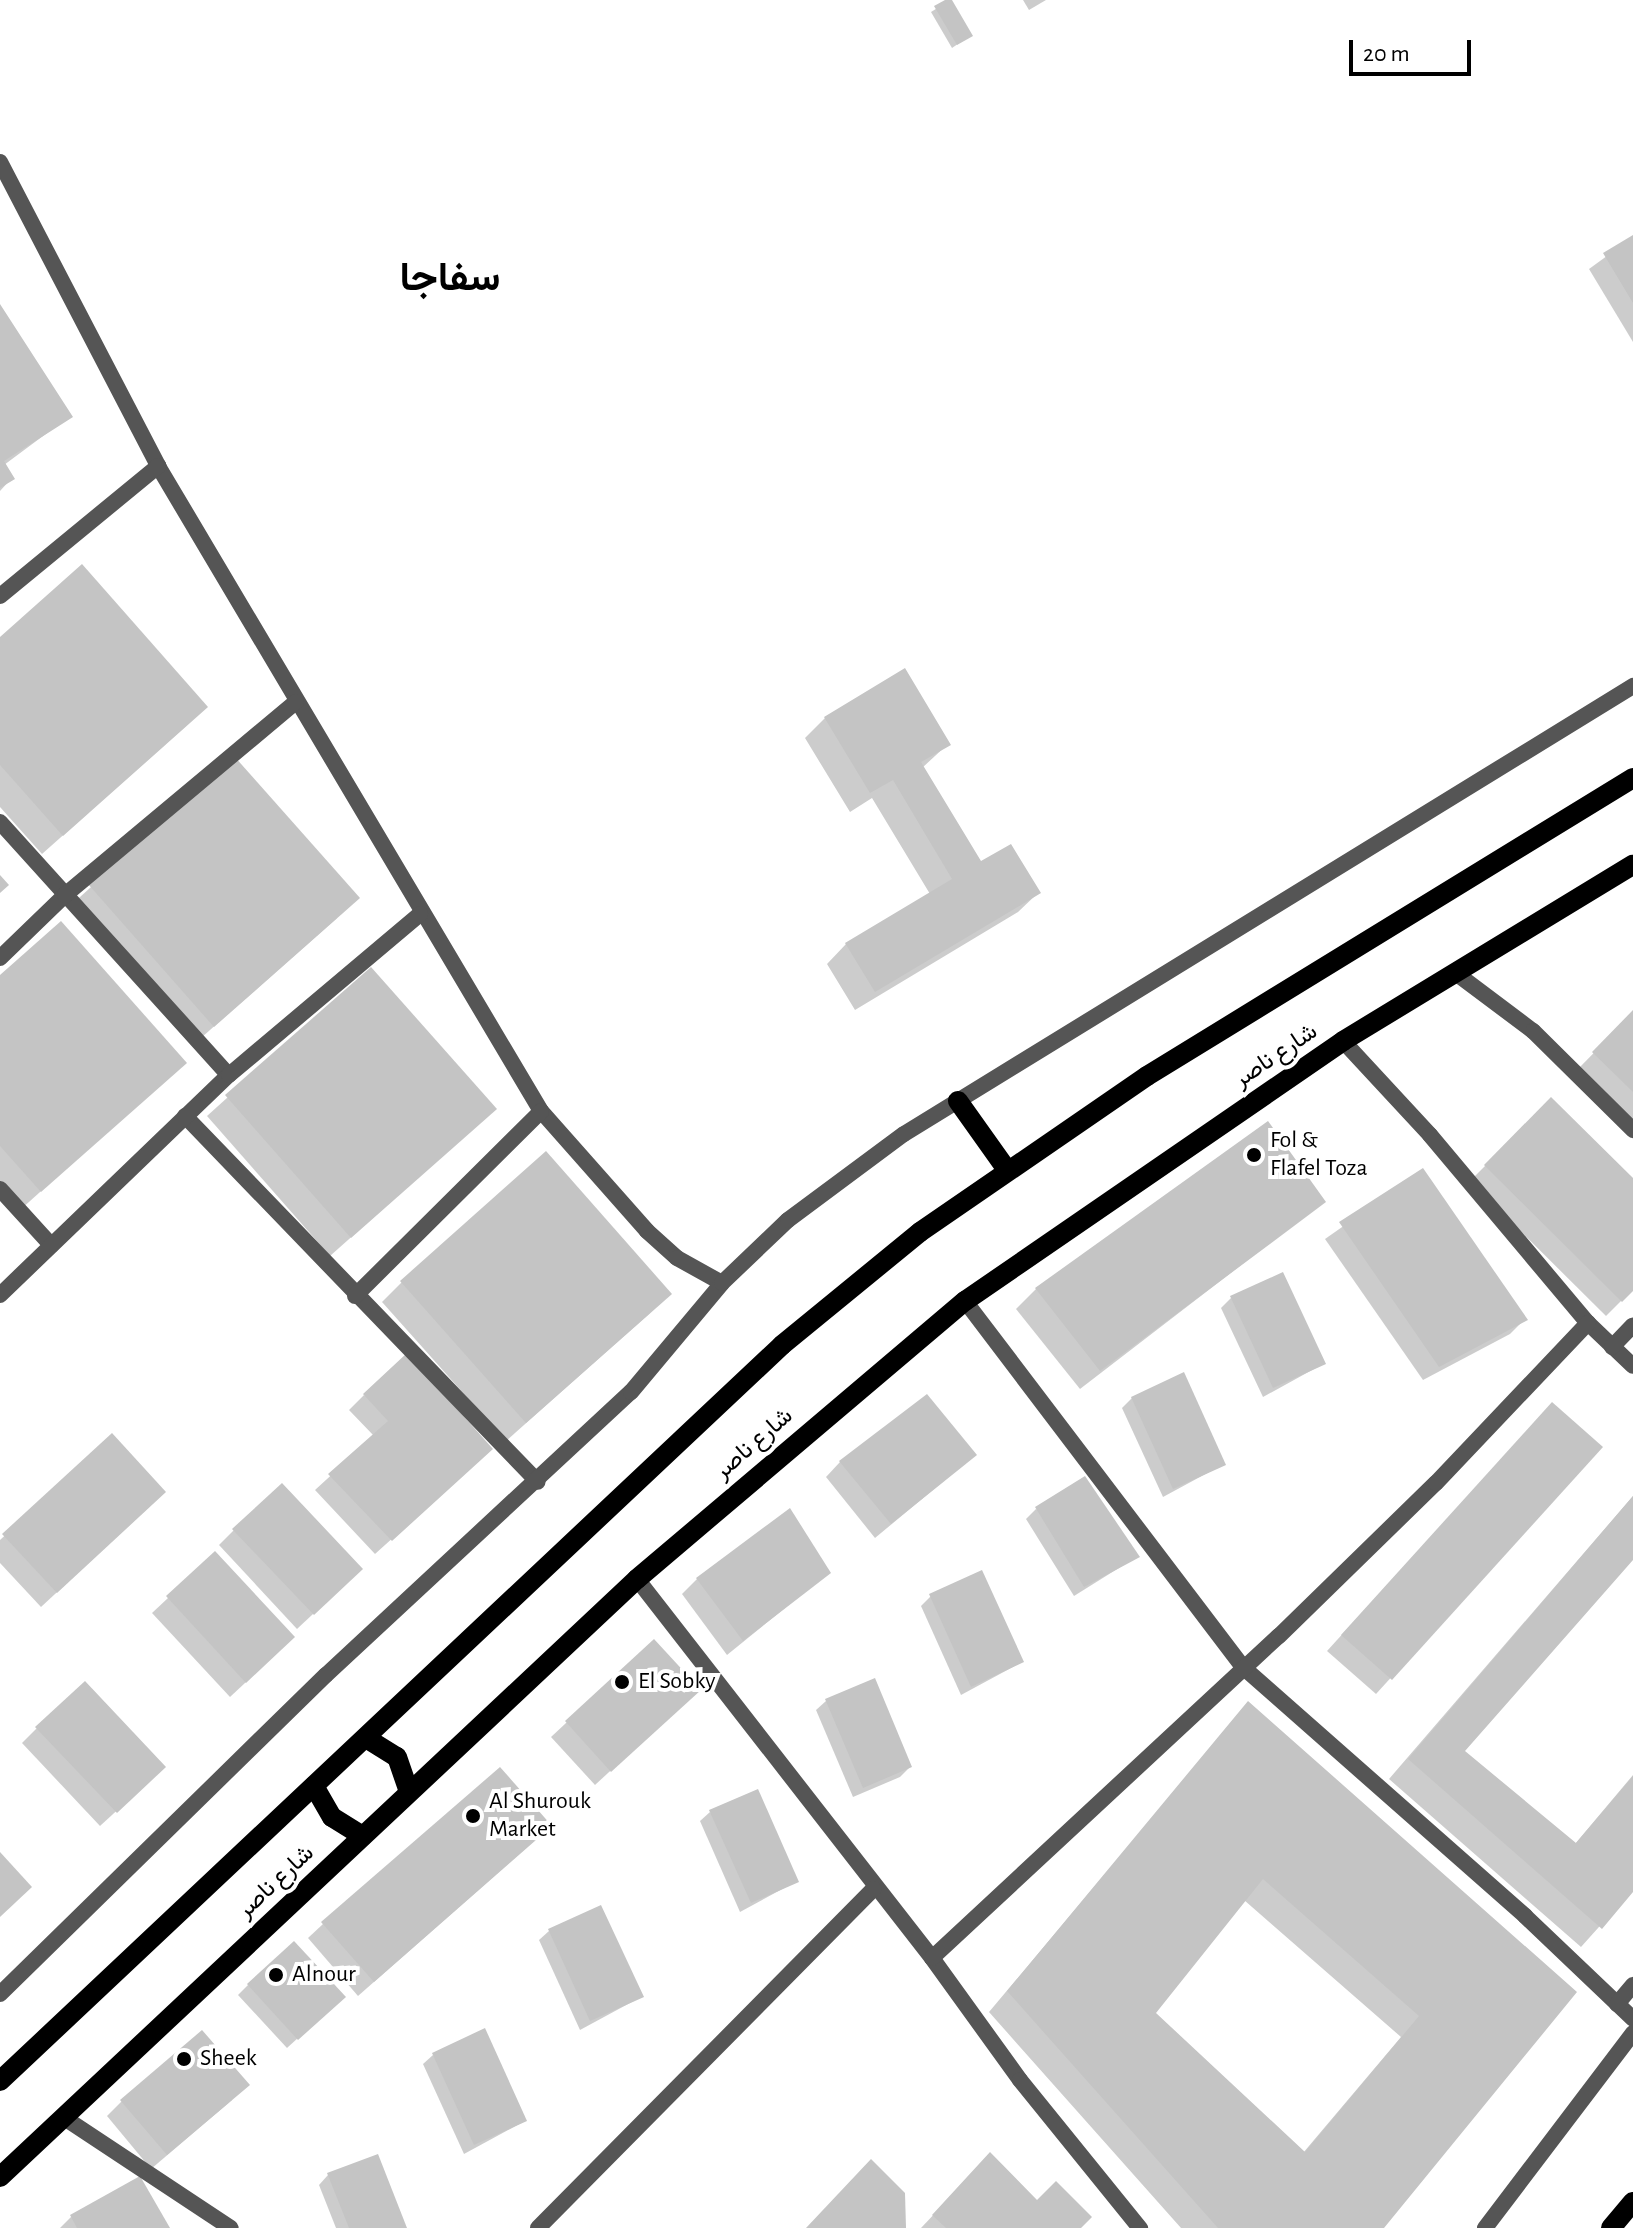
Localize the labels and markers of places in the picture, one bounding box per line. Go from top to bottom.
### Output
place label: Fol & Flafel Toza [1270,1127,1368,1183]
marker: Fol & Flafel Toza [1245,1146,1263,1164]
place label: El Sobky [638,1668,716,1696]
marker: El Sobky [613,1673,631,1691]
place label: Al Shurouk Market [489,1788,591,1844]
marker: Al Shurouk Market [464,1807,482,1825]
place label: Alnour [292,1961,356,1989]
marker: Alnour [267,1966,285,1984]
place label: Sheek [200,2045,257,2073]
marker: Sheek [175,2050,193,2068]

